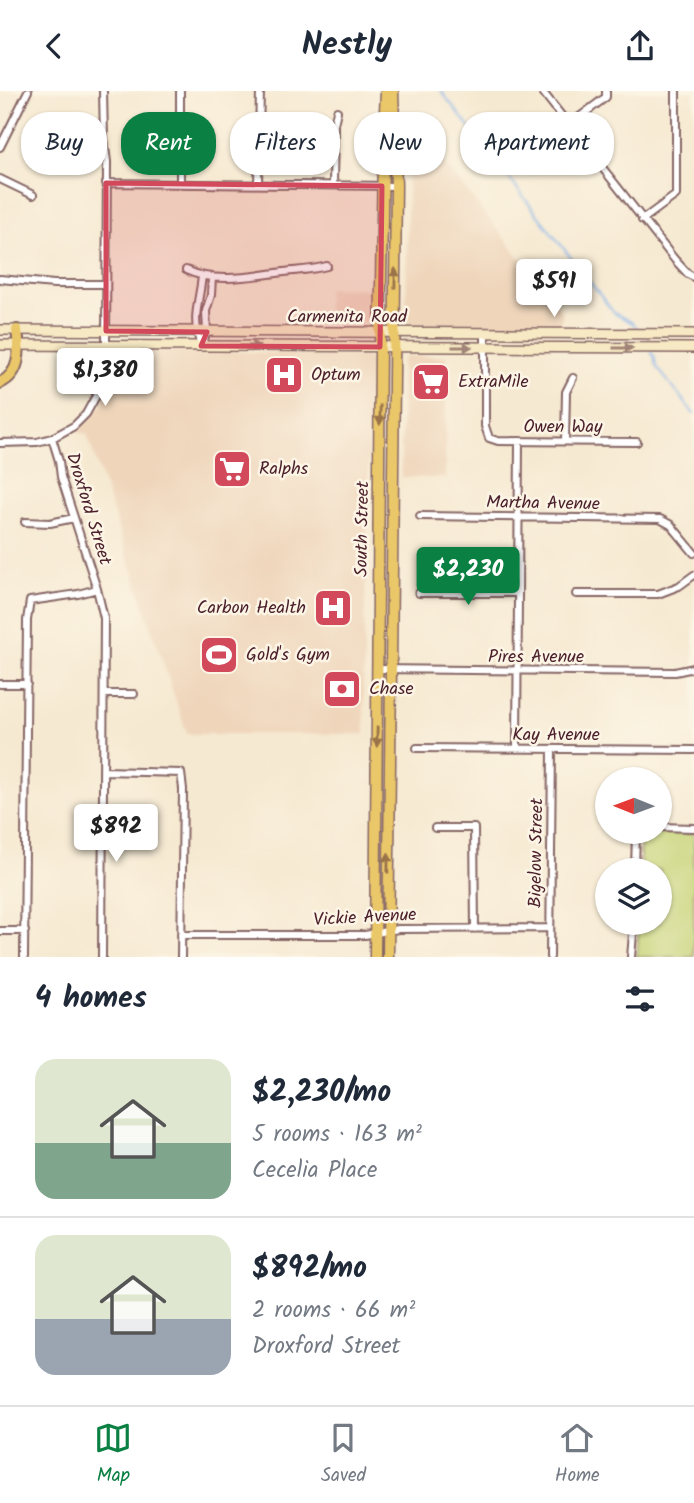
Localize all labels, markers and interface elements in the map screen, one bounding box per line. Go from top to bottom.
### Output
text: Nestly [302,20,392,71]
icon: back [35,27,73,65]
icon: share [621,27,659,65]
chip: Buy [21,112,107,175]
chip: Rent [121,112,216,175]
chip: Filters [230,112,340,175]
chip: New [354,112,446,175]
chip: Apartment [460,112,614,175]
pin: $591 [513,259,595,319]
text: $591 [532,264,576,300]
one-way arrow [389,267,401,289]
street label: Carmenita Road [287,303,408,332]
one-way arrow [240,340,262,352]
one-way arrow [451,341,473,353]
one-way arrow [612,342,634,354]
pin: $1,380 [48,349,162,408]
text: $1,380 [73,353,137,389]
hospital icon: Optum [263,354,305,396]
place label: Optum [311,361,361,390]
supermarket icon: ExtraMile [410,361,452,403]
place label: ExtraMile [458,368,529,397]
one-way arrow [374,404,386,426]
street label: Owen Way [523,413,603,442]
supermarket icon: Ralphs [211,448,253,490]
street label: Droxford Street [57,449,119,570]
place label: Ralphs [259,455,309,484]
street label: South Street [348,480,378,577]
street label: Martha Avenue [486,489,600,519]
pin: $2,230 [411,547,525,607]
text: $2,230 [433,552,503,588]
hospital icon: Carbon Health [312,587,354,629]
place label: Carbon Health [197,594,306,623]
sports icon: Gold's Gym [198,634,240,676]
place label: Gold's Gym [246,641,330,670]
street label: Pires Avenue [488,643,584,672]
bank icon: Chase [321,668,363,710]
place label: Chase [369,675,414,704]
street label: Kay Avenue [512,721,600,750]
one-way arrow [371,726,383,748]
north arrow [595,767,672,843]
map controls [595,767,672,935]
street label: Bigelow Street [522,797,552,908]
pin: $892 [75,805,157,864]
text: $892 [90,809,142,845]
one-way arrow [383,852,394,874]
button: layers [595,858,672,935]
street label: Vickie Avenue [313,901,417,935]
text: 4 homes [35,975,147,1023]
icon: filters [621,980,659,1018]
text: $2,230/mo [252,1069,391,1117]
icon: home [91,1087,175,1171]
text: 5 rooms · 163 m² [252,1117,422,1153]
text: Cecelia Place [252,1153,377,1189]
text: $892/mo [252,1245,367,1293]
icon: home [91,1263,175,1347]
text: 2 rooms · 66 m² [252,1293,415,1329]
text: Droxford Street [252,1329,400,1365]
tab: Map [94,1419,132,1491]
tab: Saved [321,1419,366,1491]
tab: Home [555,1419,600,1491]

